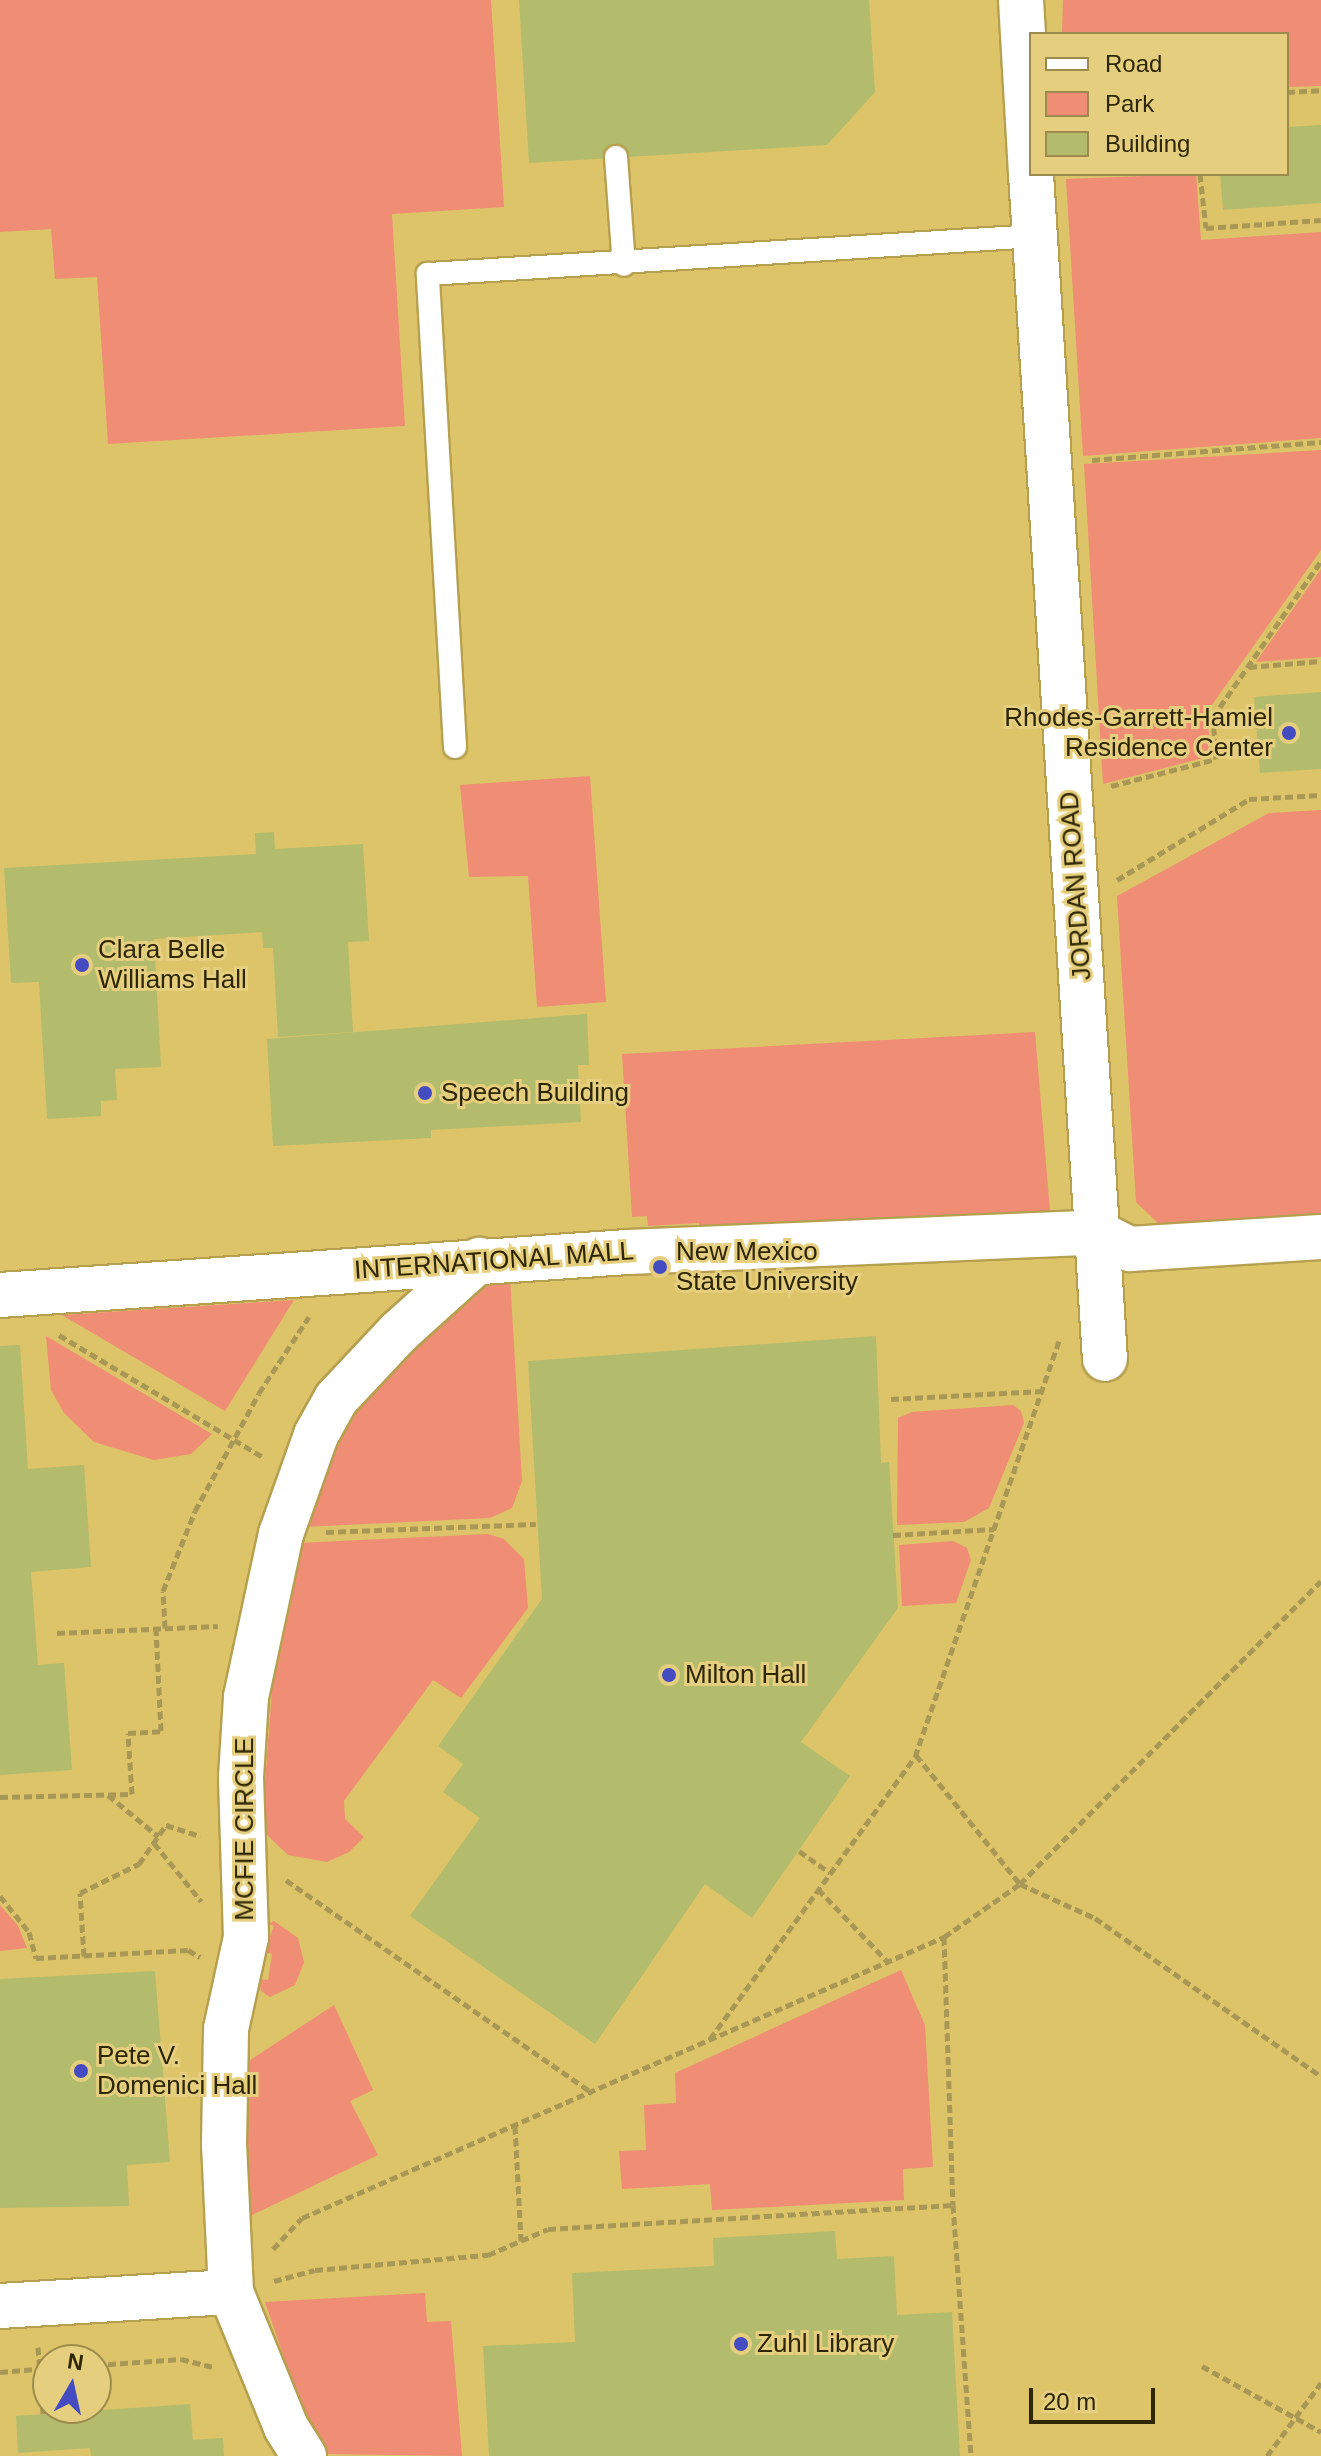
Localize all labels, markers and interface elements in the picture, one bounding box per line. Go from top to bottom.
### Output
legend [1029,32,1289,176]
text: Road [1105,50,1162,77]
text: Park [1105,90,1154,117]
text: Building [1105,130,1190,157]
place label: Rhodes-Garrett-Hamiel Residence Center [1004,702,1273,764]
marker: Rhodes-Garrett-Hamiel Residence Center [1280,724,1298,742]
street label: JORDAN ROAD [1054,791,1098,981]
place label: Clara Belle Williams Hall [98,934,247,996]
marker: Clara Belle Williams Hall [73,956,91,974]
place label: Speech Building [441,1077,629,1109]
marker: Speech Building [416,1084,434,1102]
street label: INTERNATIONAL MALL [353,1236,635,1286]
place label: New Mexico State University [676,1236,858,1298]
marker: New Mexico State University [651,1258,669,1276]
place label: Milton Hall [685,1659,806,1691]
marker: Milton Hall [660,1666,678,1684]
street label: MCFIE CIRCLE [229,1737,261,1921]
place label: Pete V. Domenici Hall [97,2040,257,2102]
marker: Pete V. Domenici Hall [72,2062,90,2080]
place label: Zuhl Library [757,2328,894,2360]
marker: Zuhl Library [732,2335,750,2353]
north arrow [32,2344,112,2424]
text: N [66,2348,85,2375]
scale bar [1033,2372,1159,2422]
text: 20 m [1043,2388,1096,2415]

